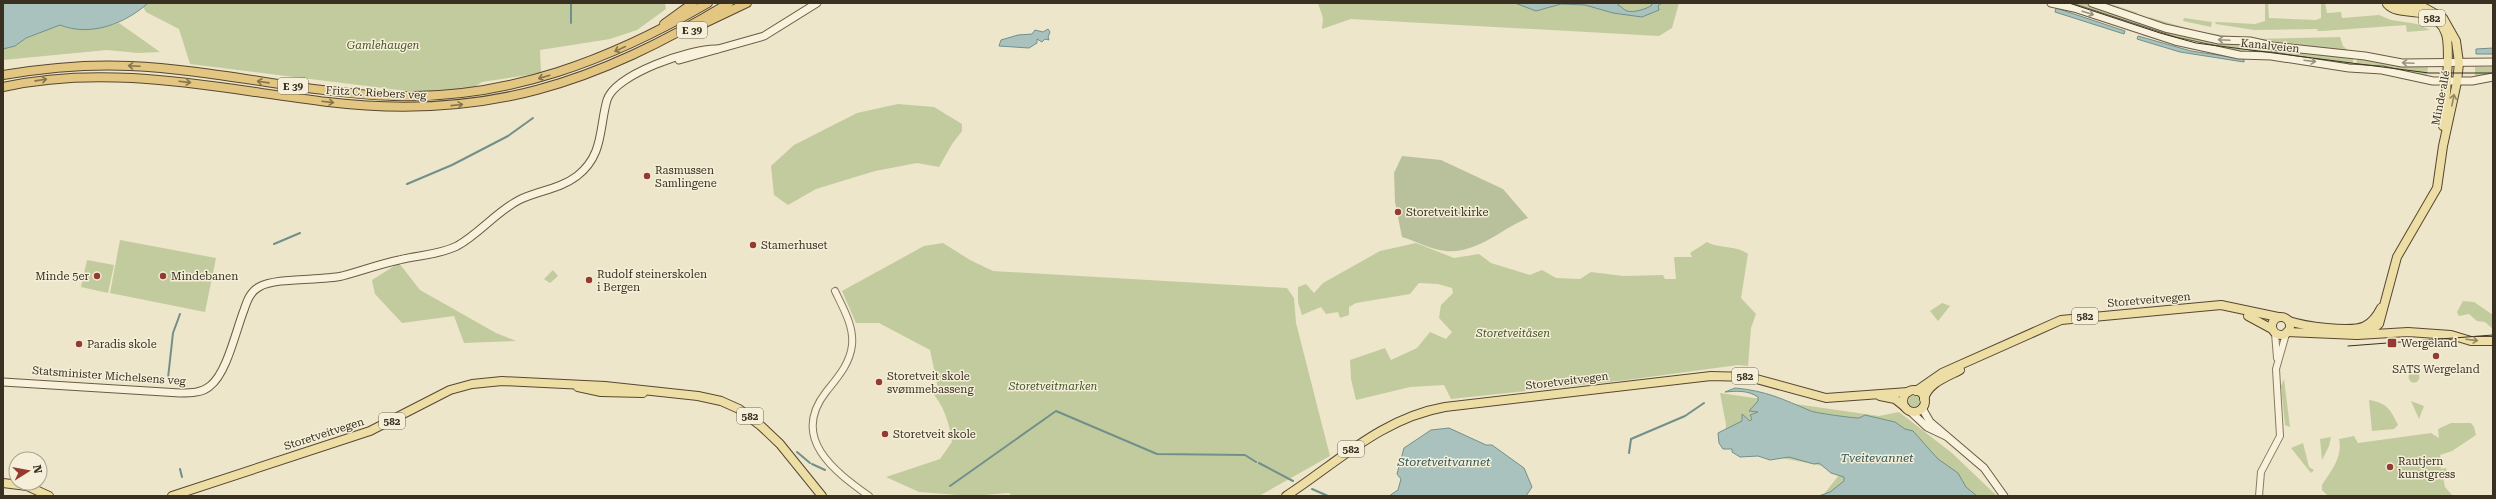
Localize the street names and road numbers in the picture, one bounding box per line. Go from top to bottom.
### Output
road number: 582 [2419,10,2445,26]
road number: E 39 [677,22,707,38]
street label: Kanalveien [2240,36,2300,56]
street label: Minde allé [2429,69,2453,127]
road number: E 39 [278,78,308,94]
street label: Fritz C. Riebers veg [325,84,427,102]
street label: Storetveitvegen [2107,290,2191,310]
road number: 582 [2072,308,2098,324]
street label: Statsminister Michelsens veg [32,364,187,388]
road number: 582 [1732,368,1758,384]
street label: Storetveitvegen [1525,369,1609,393]
road number: 582 [737,408,763,424]
road number: 582 [379,413,405,429]
street label: Storetveitvegen [282,415,366,453]
road number: 582 [1338,441,1364,457]

